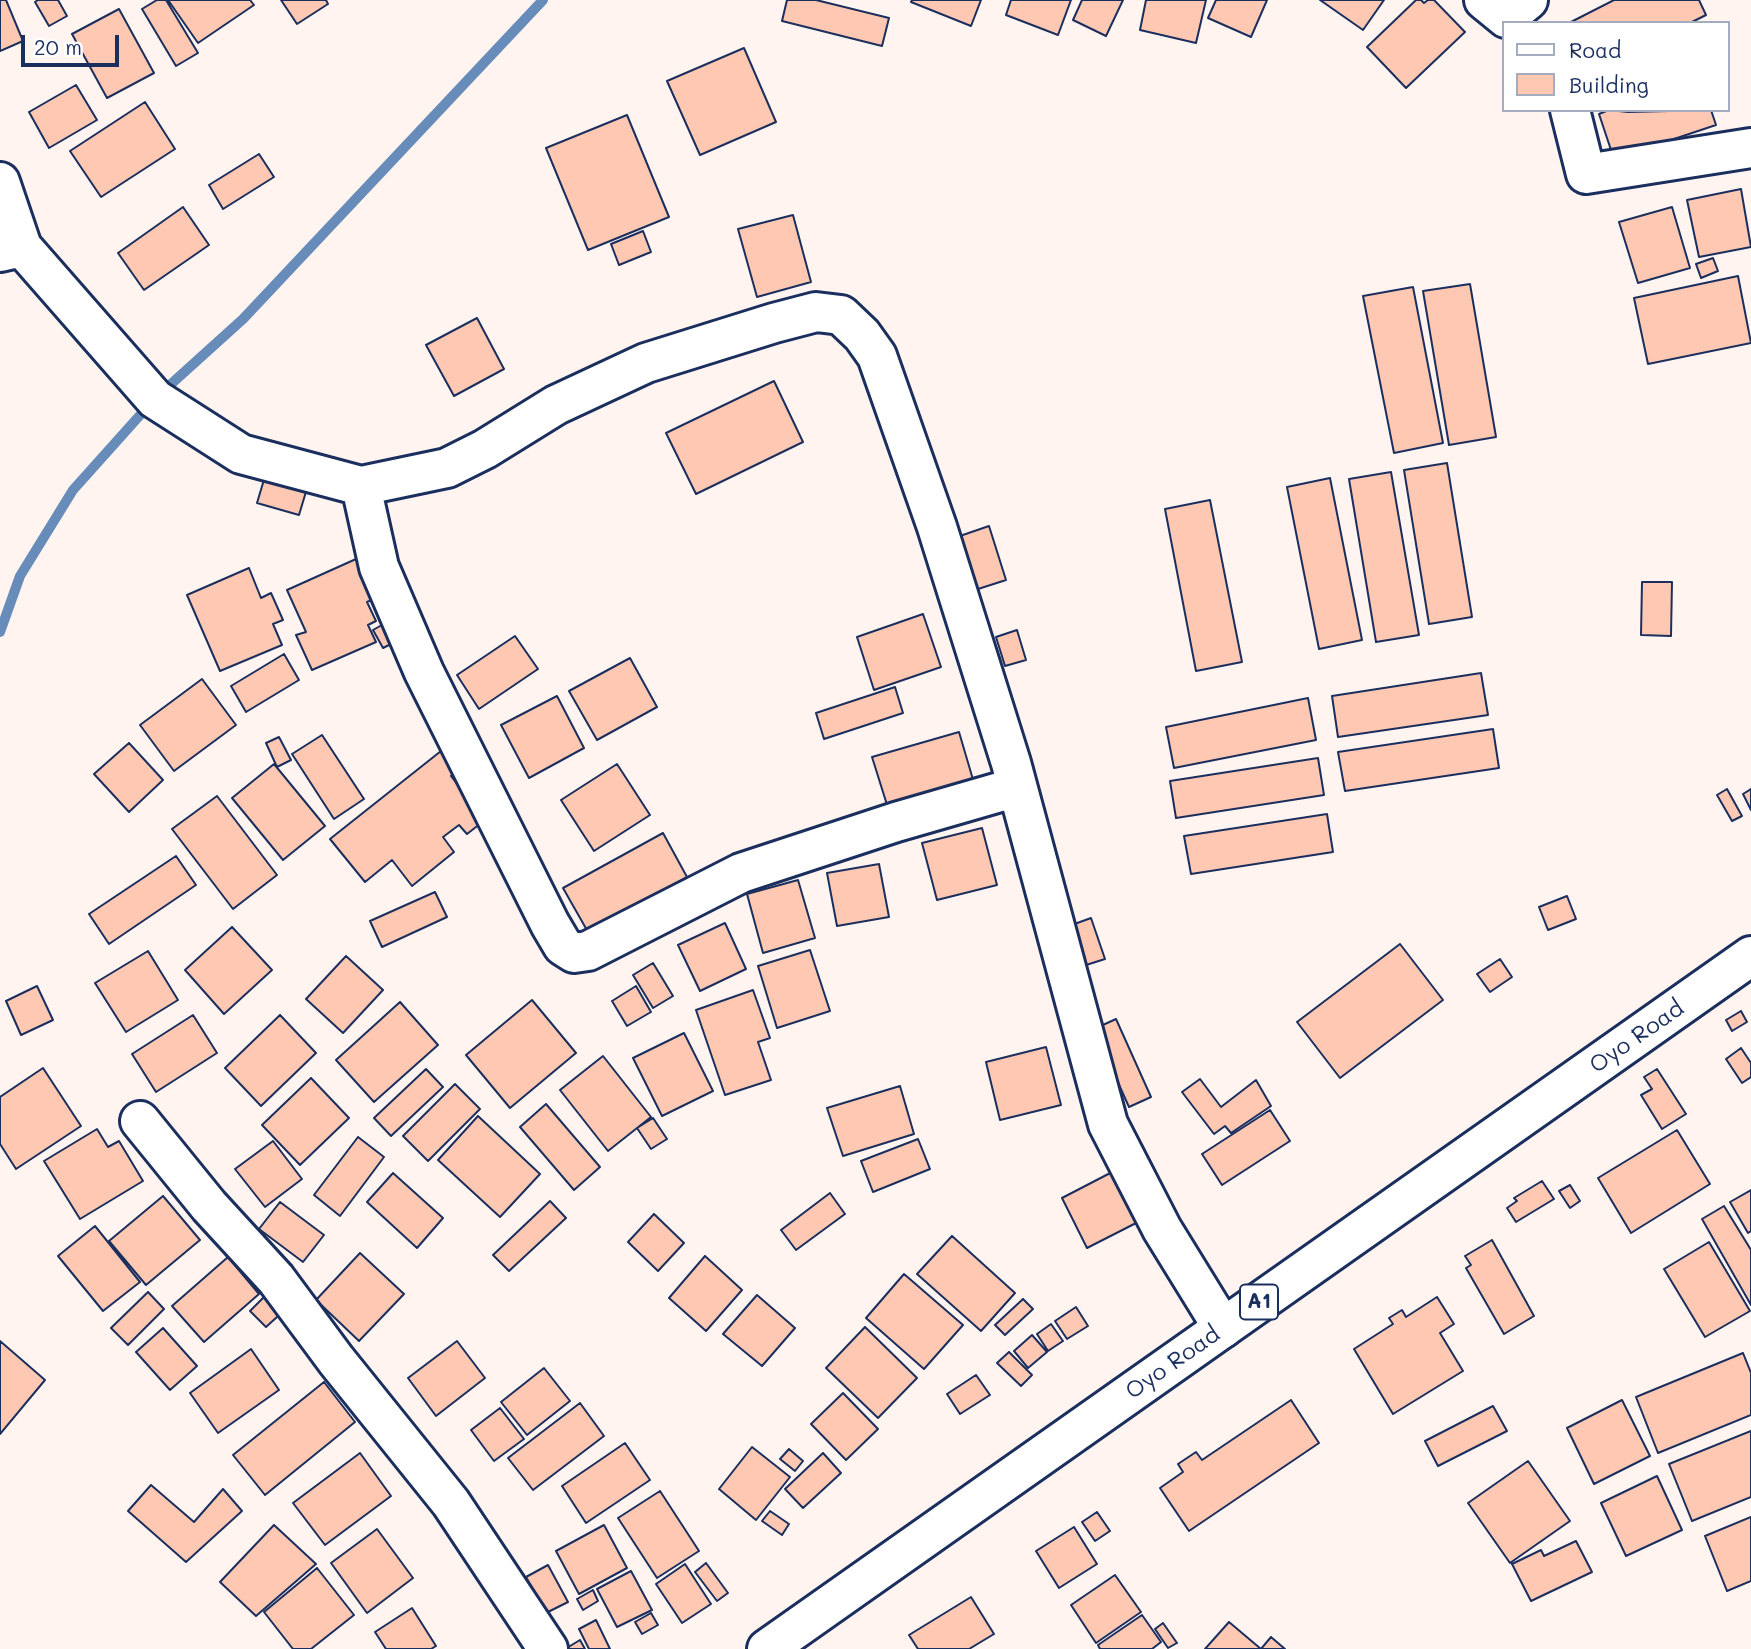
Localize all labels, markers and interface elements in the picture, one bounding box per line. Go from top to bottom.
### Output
scale bar [24,21,122,65]
legend [1502,21,1730,112]
text: 20 m [34,33,82,60]
text: Road [1569,36,1621,63]
text: Building [1569,71,1649,98]
street label: Oyo Road [1585,995,1689,1079]
road number: A1 [1240,1284,1278,1320]
street label: Oyo Road [1121,1321,1225,1405]

